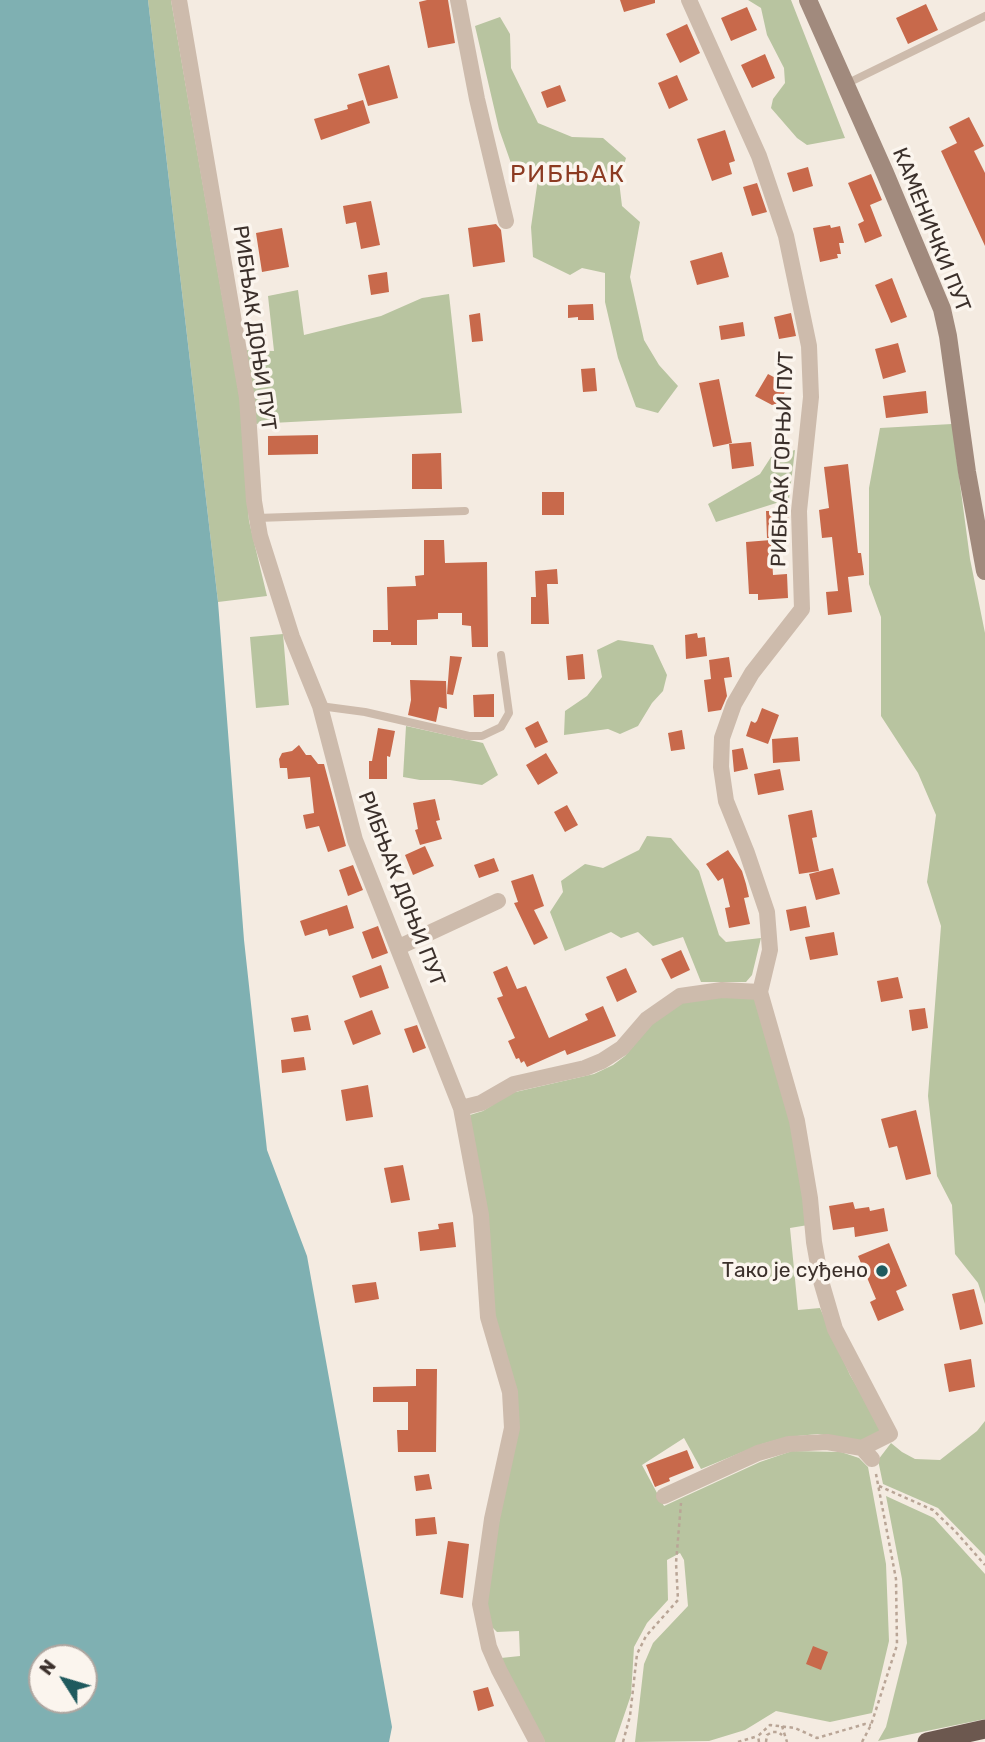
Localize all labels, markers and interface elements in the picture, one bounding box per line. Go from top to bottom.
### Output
street label: КАМЕНИЧКИ ПУТ [887,144,975,316]
district label: РИБЊАК [511,161,625,189]
street label: РИБЊАК ДОЊИ ПУТ [227,224,281,432]
street label: РИБЊАК ГОРЊИ ПУТ [767,351,799,567]
street label: РИБЊАК ДОЊИ ПУТ [352,788,450,990]
place label: Тако је суђено [722,1258,868,1284]
marker: Тако је суђено [874,1263,890,1279]
north arrow [28,1644,98,1714]
text: N [34,1655,61,1680]

